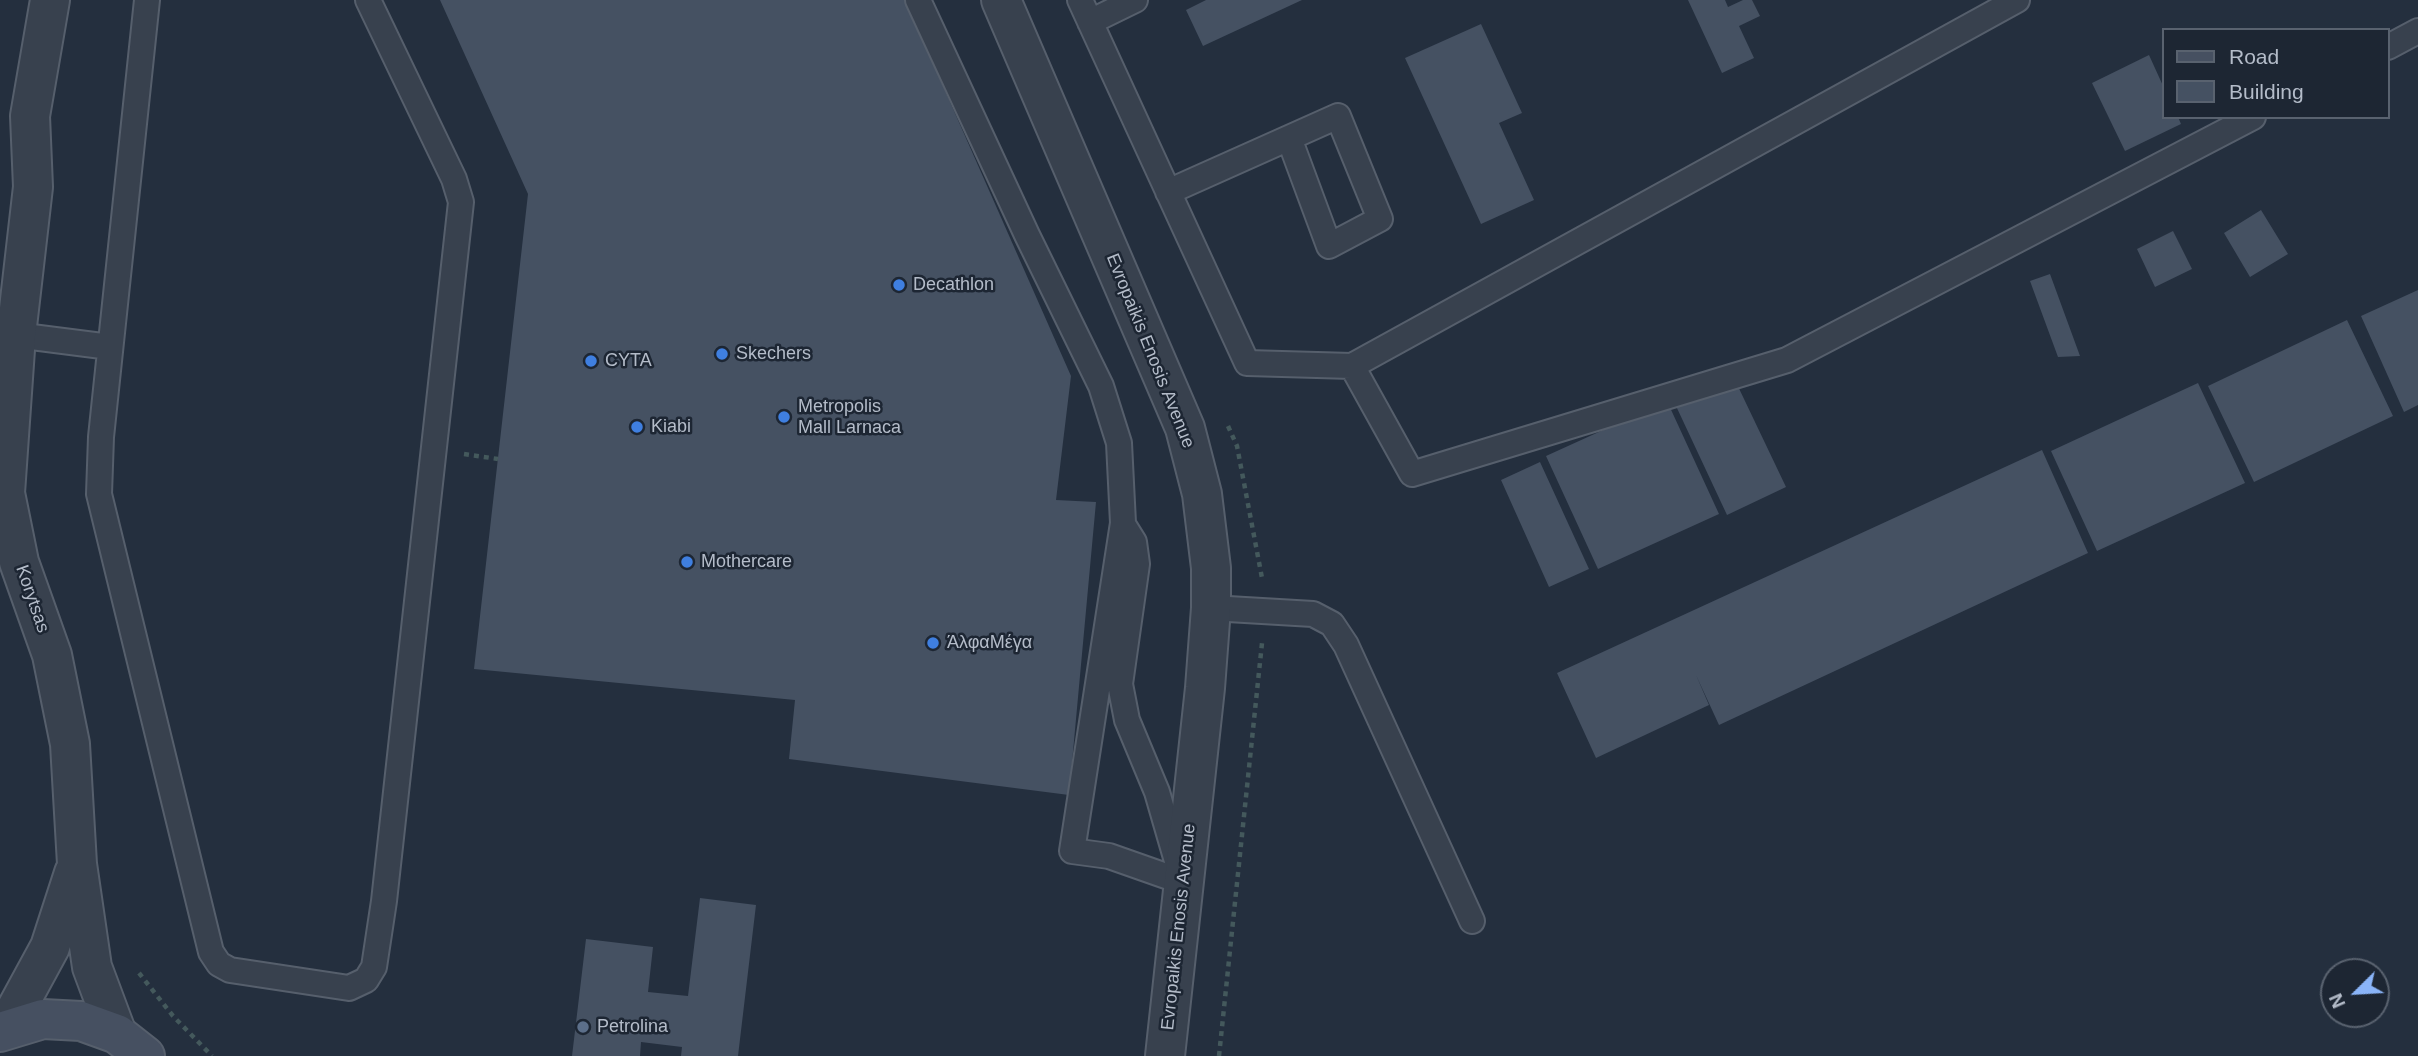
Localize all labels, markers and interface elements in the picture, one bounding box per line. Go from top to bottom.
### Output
legend [2162,28,2390,119]
text: Road [2229,45,2279,68]
text: Building [2229,80,2304,103]
street label: Evropaikis Enosis Avenue [1101,251,1199,451]
place label: Decathlon [913,274,994,296]
marker: Decathlon [891,277,907,293]
place label: Skechers [736,343,811,365]
marker: Skechers [714,346,730,362]
place label: CYTA [605,350,652,372]
marker: CYTA [583,353,599,369]
place label: Metropolis Mall Larnaca [798,396,901,438]
marker: Metropolis Mall Larnaca [776,409,792,425]
place label: Kiabi [651,416,691,438]
marker: Kiabi [629,419,645,435]
place label: Mothercare [701,551,792,573]
marker: Mothercare [679,554,695,570]
street label: Korytsas [10,562,54,636]
place label: ΆλφαΜέγα [947,632,1032,654]
marker: ΆλφαΜέγα [925,635,941,651]
street label: Evropaikis Enosis Avenue [1157,823,1201,1031]
north arrow [2320,958,2390,1028]
text: N [2325,990,2350,1011]
place label: Petrolina [597,1016,668,1038]
marker: Petrolina [575,1019,591,1035]

